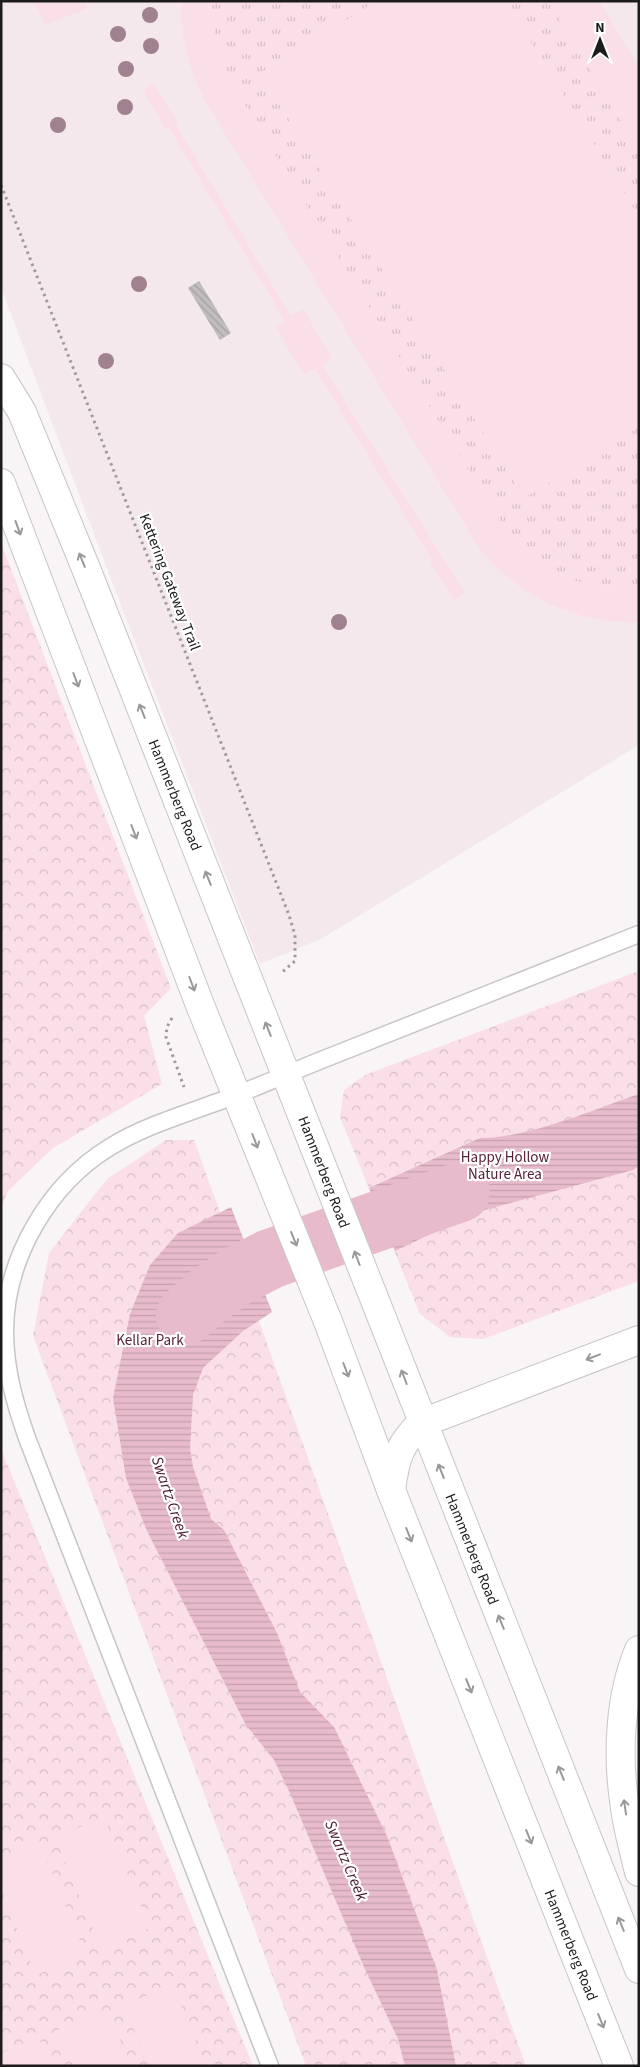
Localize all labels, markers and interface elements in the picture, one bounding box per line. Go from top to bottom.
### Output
north arrow [575,15,625,65]
text: N [595,18,605,38]
street label: Kettering Gateway Trail [134,511,205,654]
one-way arrow [14,520,23,536]
one-way arrow [77,553,87,568]
one-way arrow [72,673,81,688]
one-way arrow [137,704,146,719]
street label: Hammerberg Road [143,736,206,854]
one-way arrow [130,824,139,839]
one-way arrow [203,871,213,886]
one-way arrow [188,976,197,991]
one-way arrow [263,1022,272,1038]
street label: Hammerberg Road [293,1113,355,1231]
one-way arrow [251,1132,260,1148]
park label: Happy Hollow Nature Area [461,1147,549,1185]
one-way arrow [289,1231,299,1246]
one-way arrow [352,1251,362,1266]
park label: Kellar Park [116,1330,184,1351]
one-way arrow [586,1353,601,1362]
one-way arrow [342,1361,351,1377]
one-way arrow [399,1370,408,1385]
water label: Swartz Creek [146,1453,194,1542]
one-way arrow [436,1463,445,1479]
street label: Hammerberg Road [440,1490,503,1608]
one-way arrow [405,1527,414,1542]
one-way arrow [496,1614,505,1630]
one-way arrow [465,1678,474,1693]
one-way arrow [556,1766,565,1781]
one-way arrow [620,1800,630,1816]
water label: Swartz Creek [319,1817,373,1904]
one-way arrow [524,1829,534,1844]
street label: Hammerberg Road [539,1886,602,2004]
one-way arrow [616,1917,625,1932]
one-way arrow [597,2013,606,2028]

